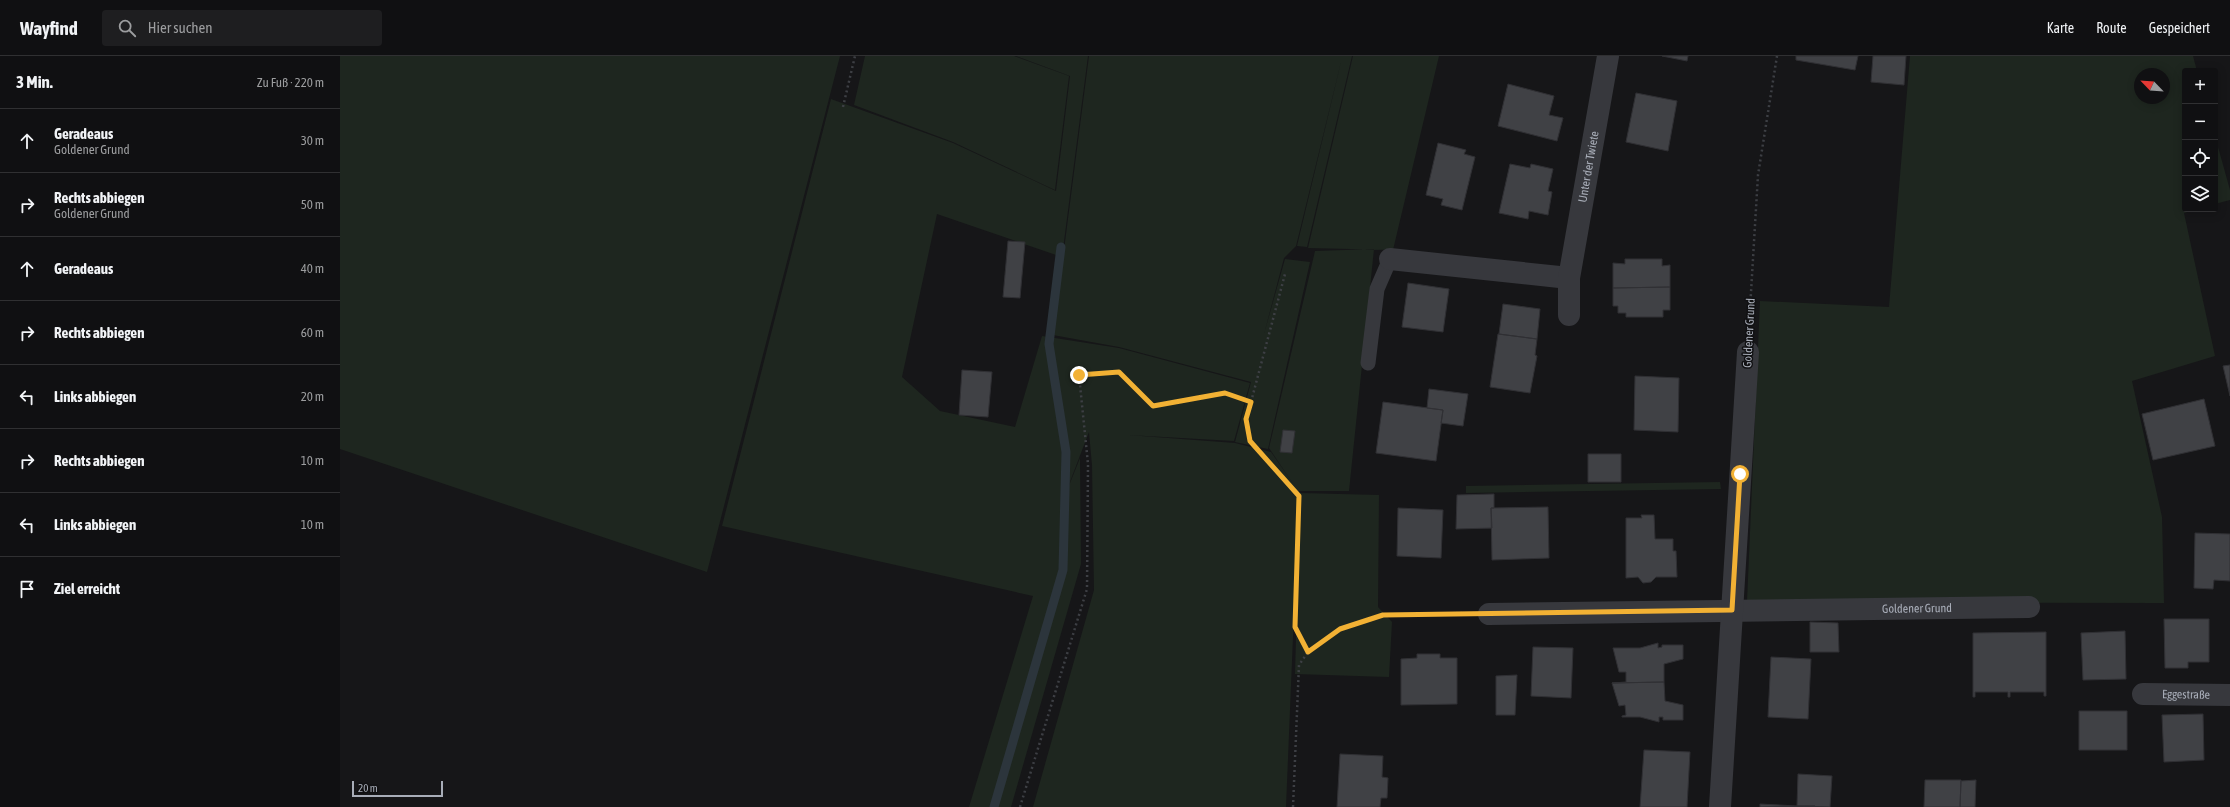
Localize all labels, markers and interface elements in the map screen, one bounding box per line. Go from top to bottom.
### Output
search box [102,10,382,46]
text: Wayfind [20,17,78,39]
icon: search [116,17,138,39]
text: Hier suchen [148,19,213,36]
text: Karte [2047,20,2074,36]
text: Route [2096,20,2127,36]
text: Gespeichert [2149,20,2210,36]
north arrow [2134,68,2170,104]
map controls [2182,68,2218,212]
button: + [2182,68,2218,104]
text: 3 Min. [16,72,53,92]
text: Zu Fuß · 220 m [257,75,324,90]
button: − [2182,104,2218,140]
text: Geradeaus [54,125,113,142]
icon: ahead [16,130,38,152]
street label: Unter der Twiete [1575,130,1602,204]
text: 30 m [301,133,324,148]
button: locate [2182,140,2218,176]
text: Goldener Grund [54,142,130,157]
button: layers [2182,176,2218,212]
text: Rechts abbiegen [54,189,144,206]
icon: right [16,194,38,216]
text: 50 m [301,197,324,212]
text: Goldener Grund [54,206,130,221]
icon: ahead [16,258,38,280]
text: Geradeaus [54,260,113,277]
text: 40 m [301,261,324,276]
street label: Goldener Grund [1740,298,1758,368]
icon: right [16,322,38,344]
text: Rechts abbiegen [54,324,144,341]
text: 60 m [301,325,324,340]
route end [1070,366,1088,384]
icon: left [16,386,38,408]
text: Links abbiegen [54,388,136,405]
text: 20 m [301,389,324,404]
icon: right [16,450,38,472]
text: Rechts abbiegen [54,452,144,469]
text: 10 m [301,453,324,468]
route start [1731,465,1749,483]
icon: left [16,514,38,536]
text: Links abbiegen [54,516,136,533]
text: 10 m [301,517,324,532]
icon: arrive [16,578,38,600]
text: Ziel erreicht [54,580,120,597]
street label: Goldener Grund [1882,601,1952,616]
street label: Eggestraße [2162,687,2210,702]
scale bar [352,779,443,798]
text: 20 m [358,782,378,794]

